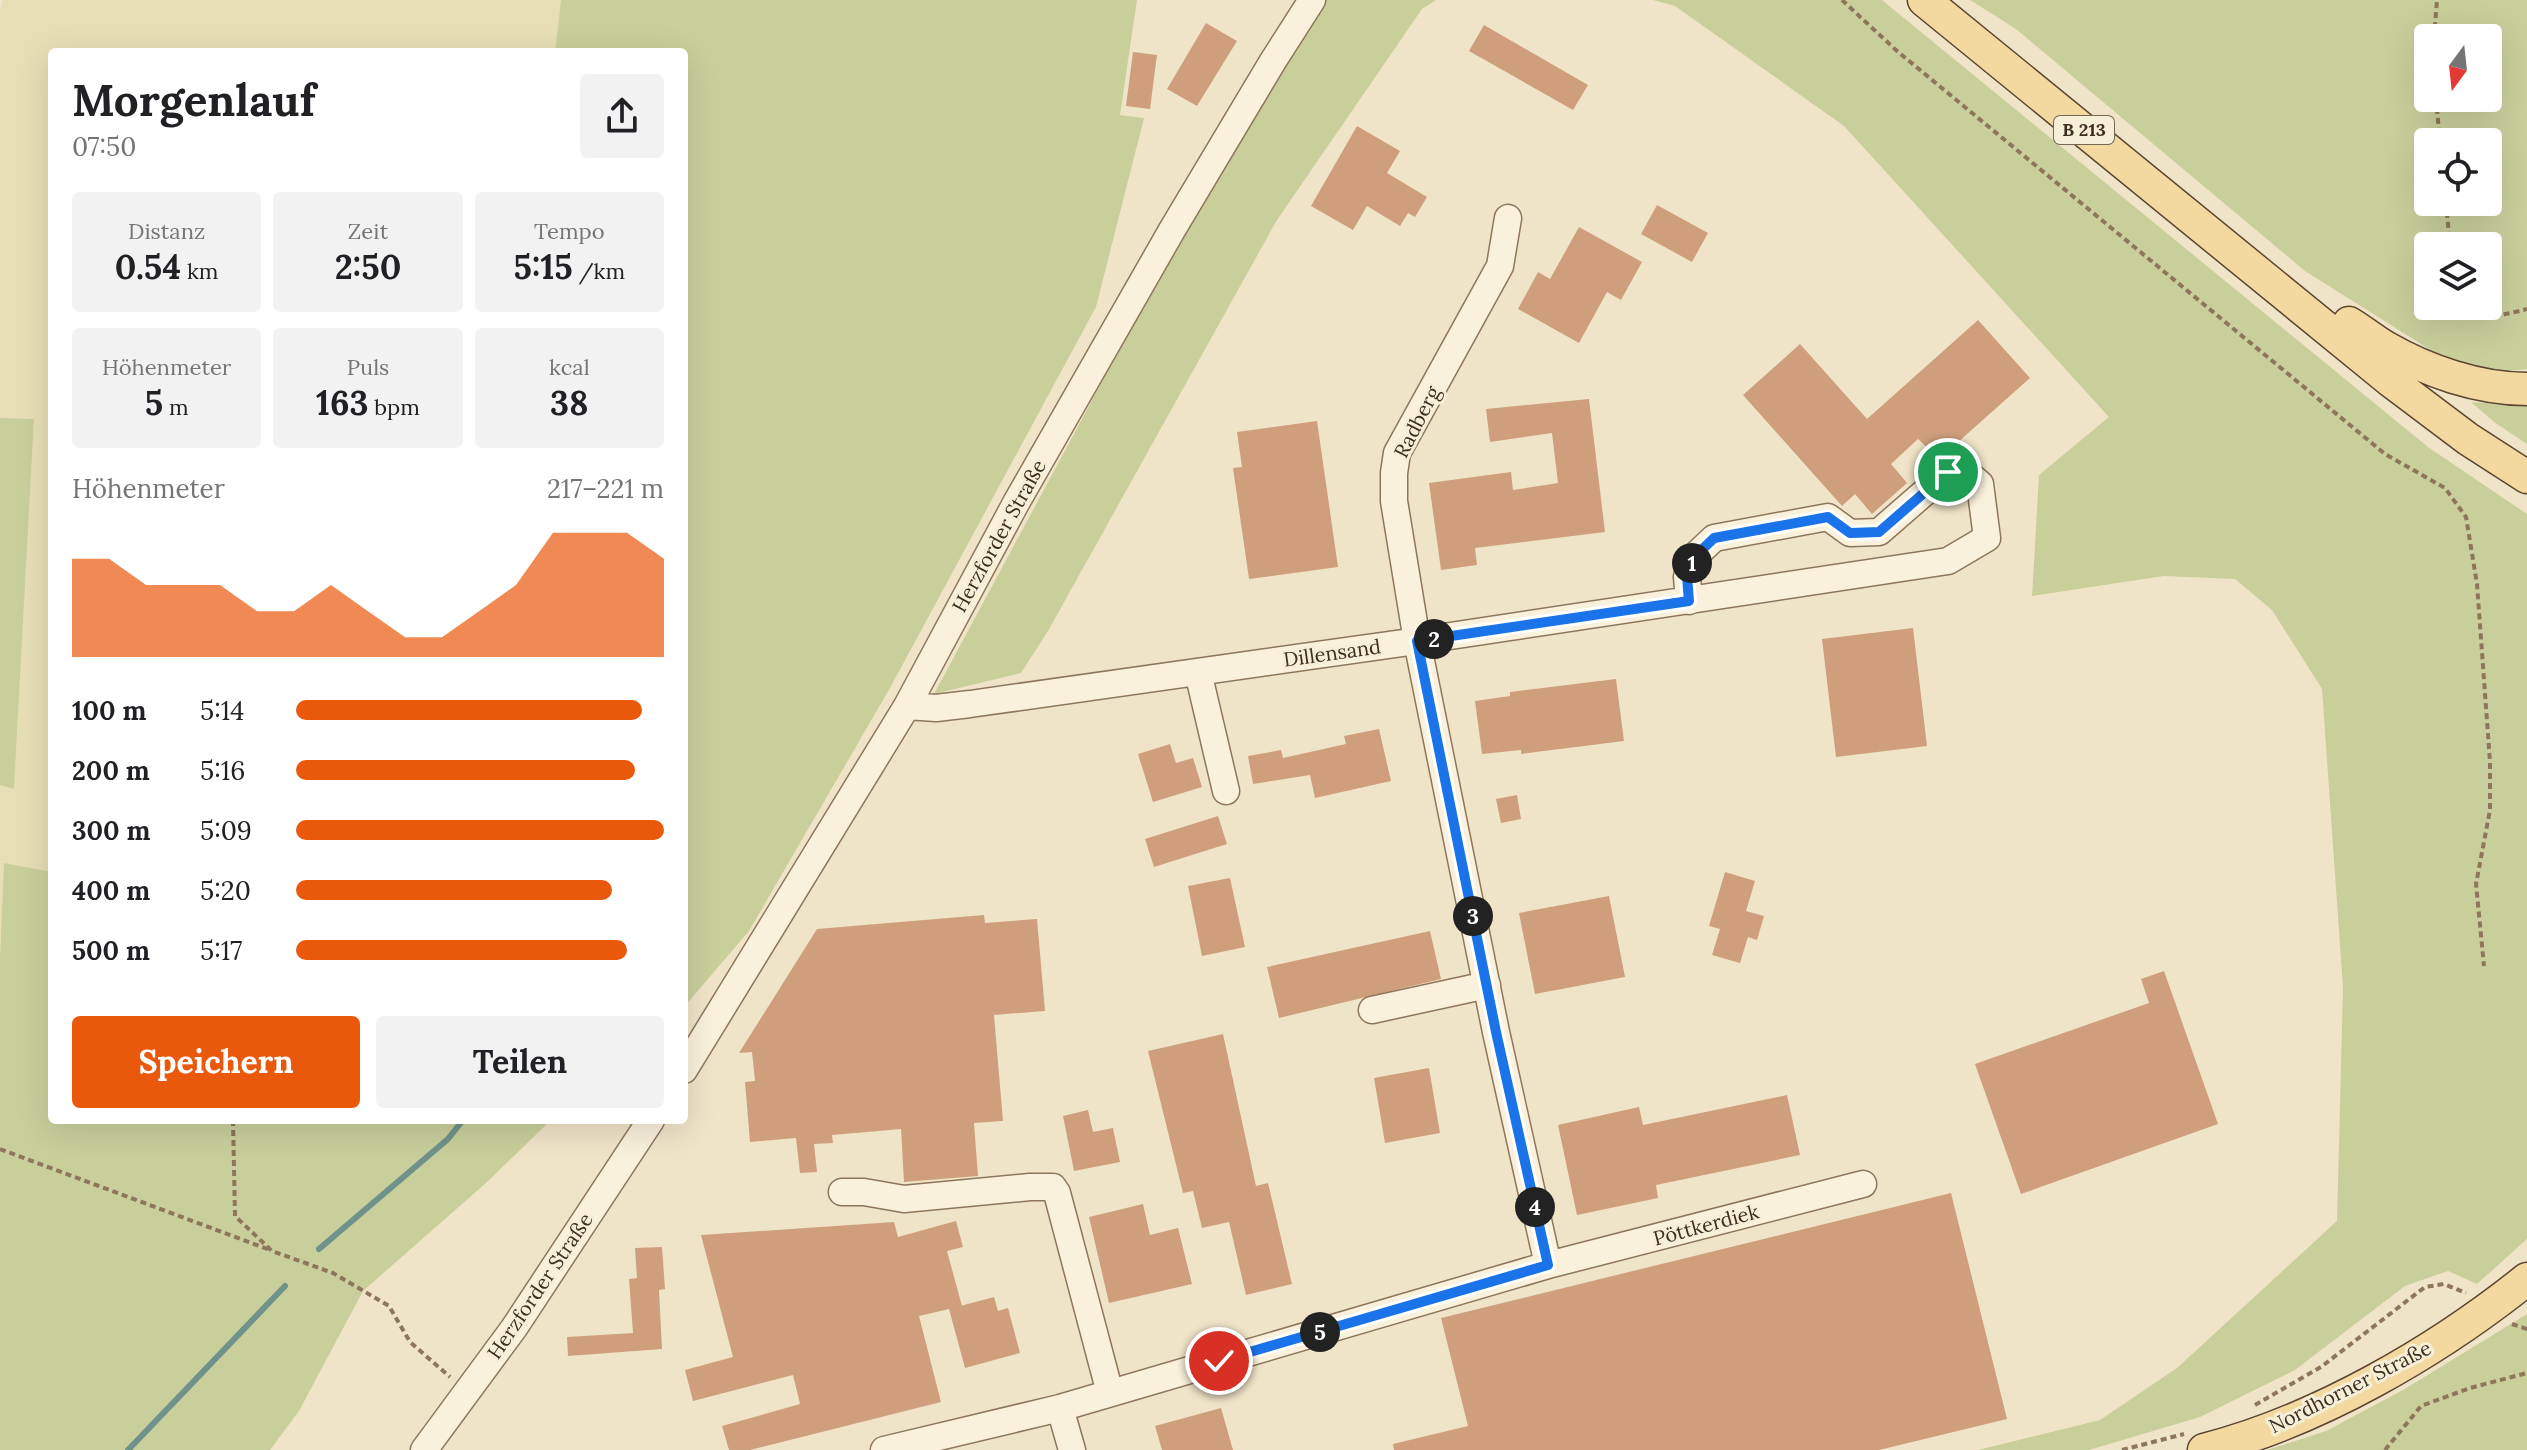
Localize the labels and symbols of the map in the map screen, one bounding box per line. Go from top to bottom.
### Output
north arrow [2414,24,2502,112]
road number: B 213 [2054,116,2114,144]
street label: Radberg [1388,381,1446,462]
pin [1914,438,1982,506]
street label: Herzforder Straße [946,455,1051,617]
pin: 1 [1672,543,1712,583]
pin: 2 [1414,619,1454,659]
street label: Dillensand [1282,633,1382,672]
pin: 3 [1453,896,1493,936]
pin: 4 [1515,1187,1555,1227]
street label: Pöttkerdiek [1650,1198,1762,1251]
street label: Herzforder Straße [481,1208,598,1364]
pin: 5 [1300,1312,1340,1352]
pin [1185,1327,1253,1395]
street label: Nordhorner Straße [2264,1335,2435,1438]

